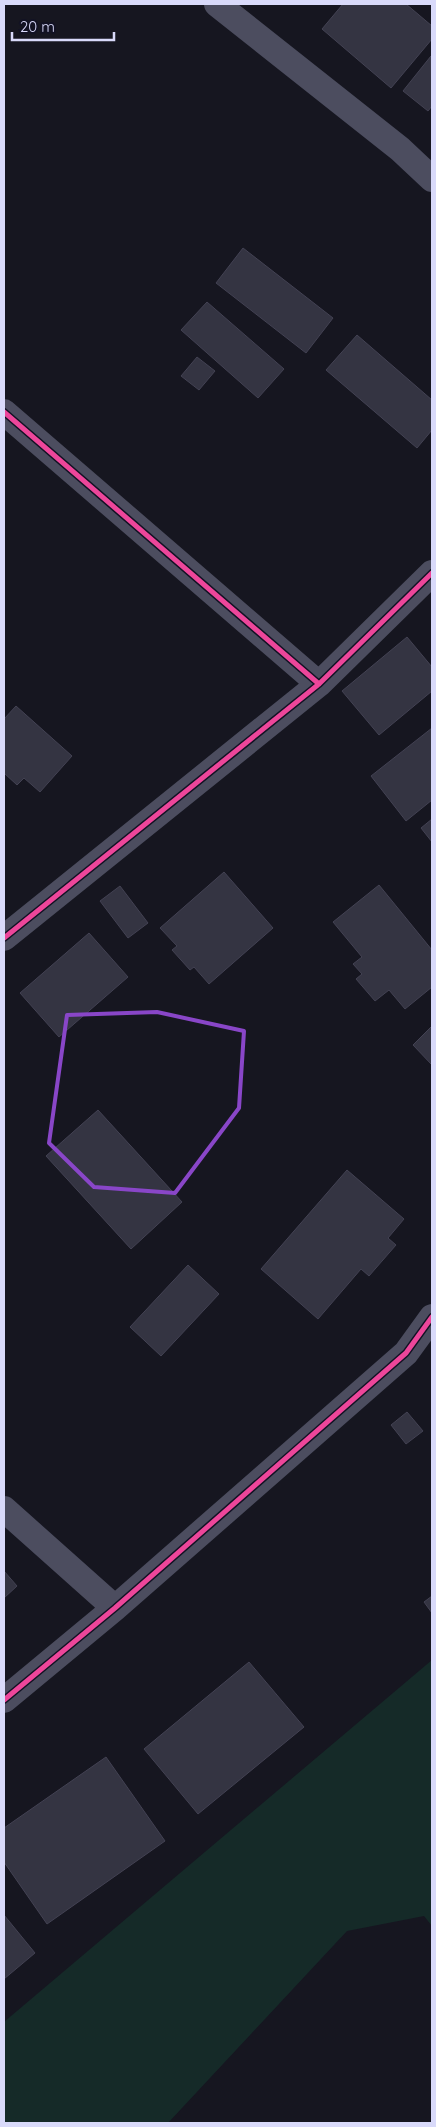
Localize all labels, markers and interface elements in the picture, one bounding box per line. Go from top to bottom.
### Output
scale bar [12,10,115,42]
text: 20 m [20,17,55,36]

